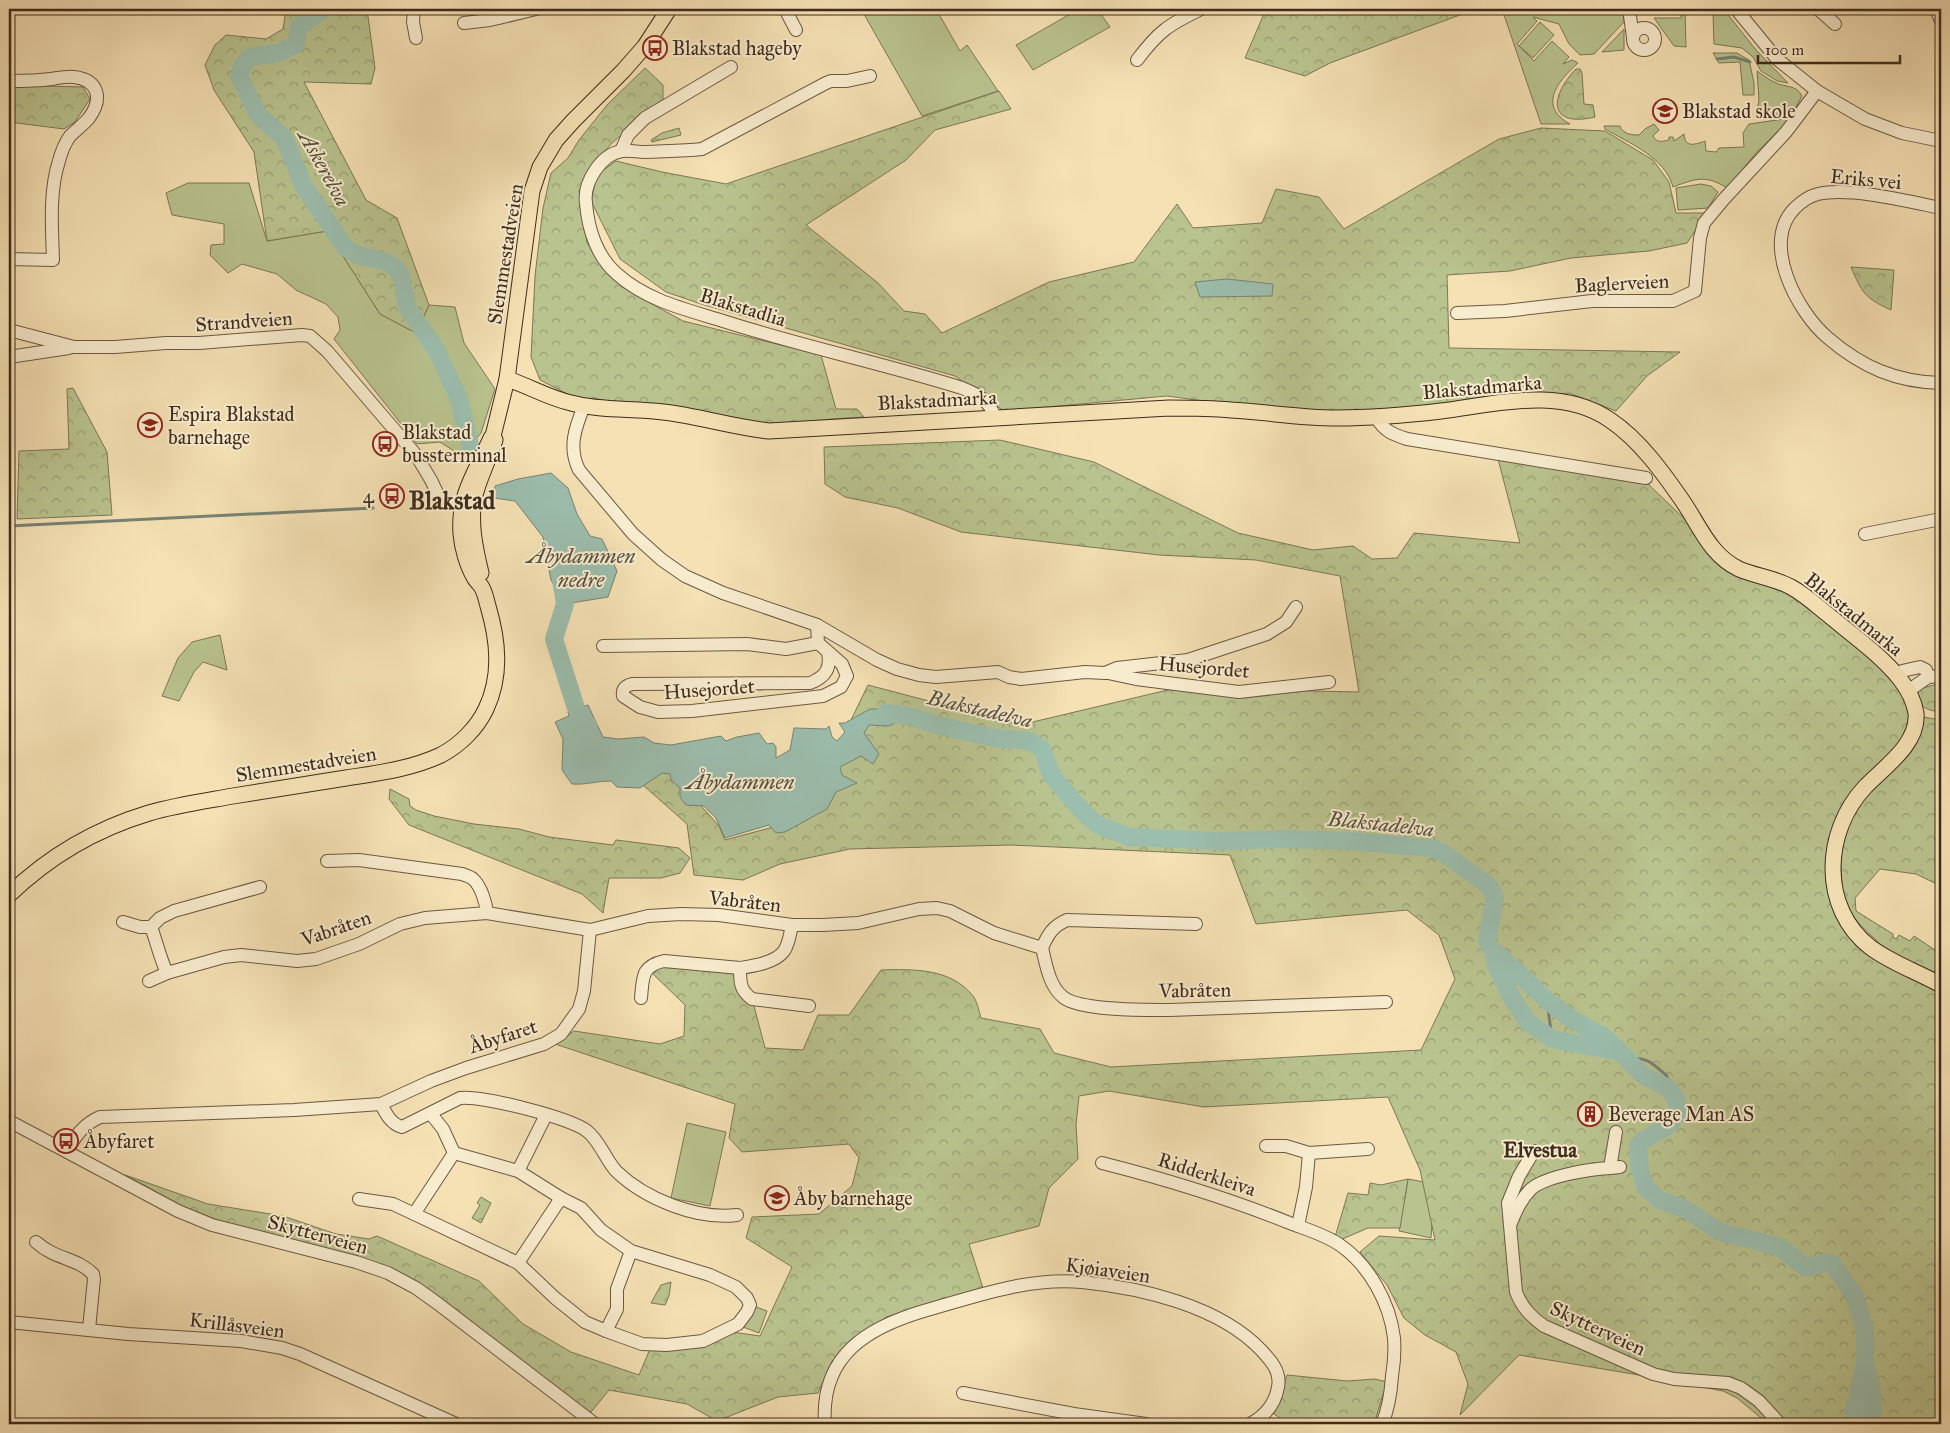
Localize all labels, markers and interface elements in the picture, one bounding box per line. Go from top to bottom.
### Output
scale bar [1758,32,1900,64]
bus stop icon: Blakstad hageby [642,35,668,61]
place label: Blakstad hageby [672,36,802,61]
text: 100 m [1765,41,1805,59]
school or university icon: Blakstad skole [1652,98,1678,124]
place label: Blakstad skole [1682,99,1796,123]
water label: Askerelva [291,123,356,211]
street label: Eriks vei [1829,164,1903,194]
street label: Slemmestadveien [482,182,528,326]
street label: Baglerveien [1574,269,1670,298]
street label: Blakstadlia [697,283,789,332]
street label: Strandveien [195,306,294,336]
street label: Blakstadmarka [1421,370,1543,404]
street label: Blakstadmarka [877,385,998,415]
place label: Espira Blakstad barnehage [168,402,295,450]
school or university icon: Espira Blakstad barnehage [137,412,163,438]
place label: Blakstad bussterminal [402,420,507,467]
bus stop icon: Blakstad bussterminal [372,431,398,457]
bus stop icon: 4 [379,483,405,509]
place label: 4 [363,484,375,508]
district label: Blakstad [409,485,496,516]
water label: Åbydammen nedre [525,542,635,593]
street label: Blakstadmarka [1800,567,1908,661]
street label: Husejordet [1157,651,1251,683]
street label: Husejordet [663,674,755,704]
water label: Blakstadelva [924,684,1035,734]
street label: Slemmestadveien [234,741,378,787]
water label: Åbydammen [684,768,794,795]
water label: Blakstadelva [1326,805,1435,843]
street label: Vabråten [707,885,783,917]
street label: Vabråten [297,905,374,951]
street label: Vabråten [1157,977,1232,1003]
street label: Åbyfaret [465,1014,540,1059]
building icon: Beverage Man AS [1577,1101,1603,1127]
place label: Beverage Man AS [1608,1102,1754,1127]
bus stop icon: Åbyfaret [53,1128,79,1154]
place label: Åbyfaret [83,1129,154,1153]
district label: Elvestua [1503,1137,1578,1163]
street label: Ridderkleiva [1155,1147,1259,1201]
school or university icon: Åby barnehage [764,1185,790,1211]
place label: Åby barnehage [793,1186,913,1211]
street label: Skytterveien [265,1209,371,1259]
street label: Kjøiaveien [1064,1252,1152,1288]
street label: Skytterveien [1546,1295,1650,1361]
street label: Krillåsveien [188,1307,286,1343]

